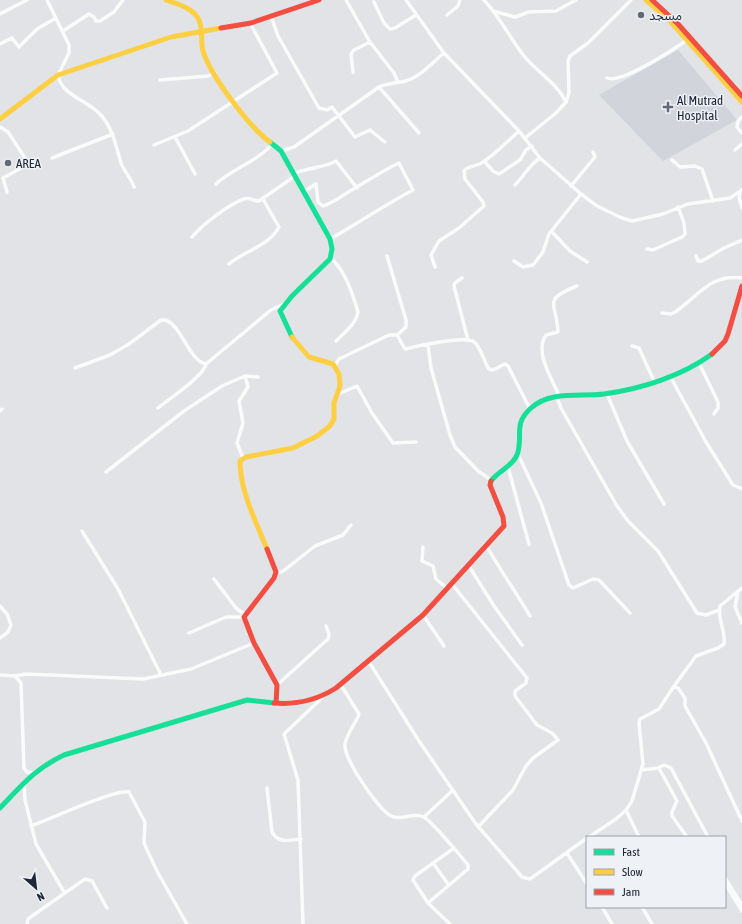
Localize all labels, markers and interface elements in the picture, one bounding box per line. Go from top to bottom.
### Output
place label: مسجد [649,8,682,23]
marker: مسجد [636,10,646,20]
place label: Al Mutrad Hospital [677,93,723,123]
marker: Al Mutrad Hospital [662,101,674,113]
place label: AREA [16,156,41,171]
marker: AREA [3,158,13,168]
legend [586,836,726,908]
text: Fast [622,845,640,859]
text: Slow [622,865,643,879]
north arrow [16,868,56,908]
text: Jam [622,885,640,899]
text: N [35,890,46,904]

